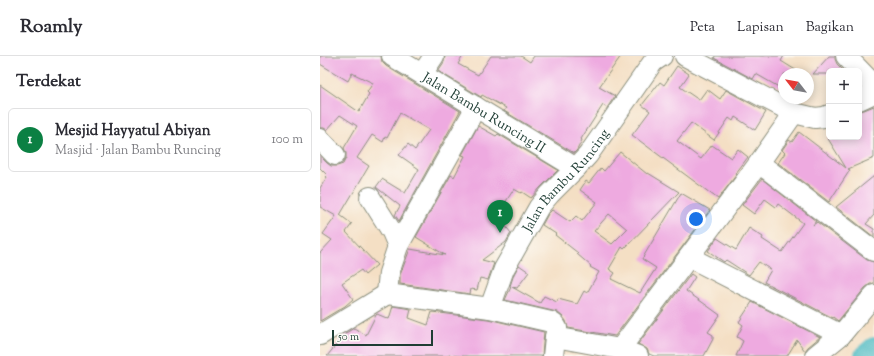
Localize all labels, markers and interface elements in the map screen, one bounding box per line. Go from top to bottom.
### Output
text: Roamly [20,14,83,41]
text: Peta [690,18,715,38]
text: Lapisan [737,18,784,38]
text: Bagikan [806,18,854,38]
street label: Jalan Bambu Runcing II [417,68,549,159]
north arrow [778,68,814,104]
map controls [826,68,862,140]
button: + [826,68,862,104]
text: Terdekat [16,70,81,94]
button: − [826,104,862,140]
text: Mesjid Hayyatul Abiyan [55,121,211,142]
street label: Jalan Bambu Runcing [518,125,615,237]
text: 1 [28,131,32,149]
text: 100 m [271,131,303,149]
text: Masjid · Jalan Bambu Runcing [55,142,221,160]
pin: 1 [487,200,513,233]
your location [686,209,706,229]
scale bar [332,328,433,347]
text: 50 m [338,329,359,345]

